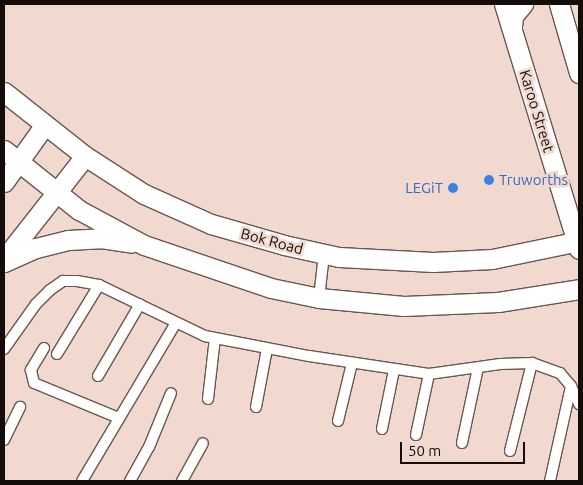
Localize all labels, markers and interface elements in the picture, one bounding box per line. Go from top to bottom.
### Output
street label: Karoo Street [516,68,558,154]
place label: Truworths [499,171,568,189]
marker: Truworths [483,174,495,186]
place label: LEGiT [405,179,443,197]
marker: LEGiT [447,182,459,194]
street label: Bok Road [239,224,305,258]
scale bar [403,432,528,464]
text: 50 m [408,442,441,459]

